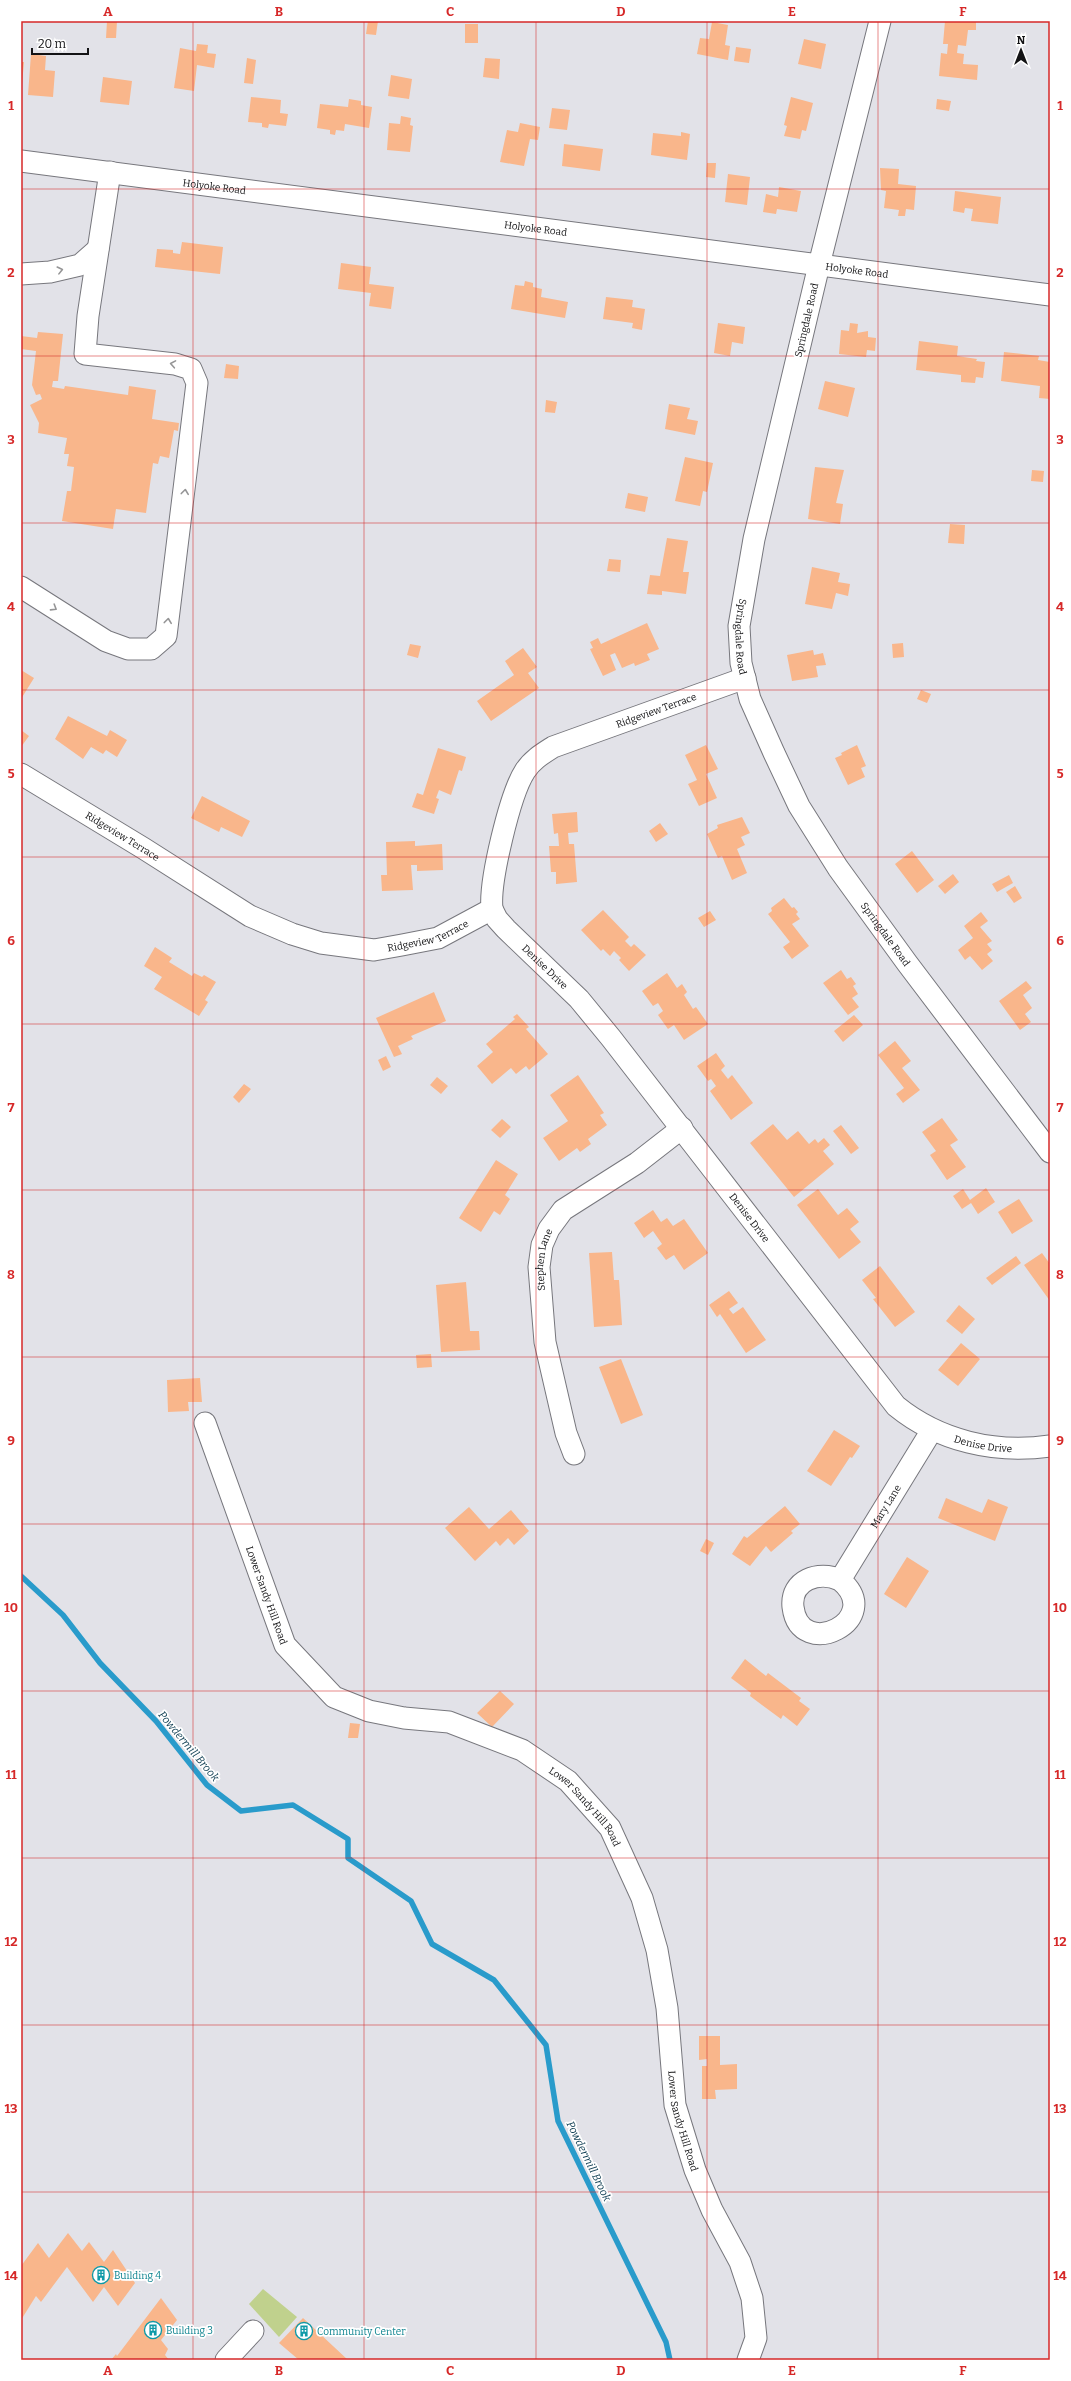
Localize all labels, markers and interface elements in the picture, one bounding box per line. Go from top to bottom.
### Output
text: A [103,4,113,19]
text: B [275,4,283,19]
text: C [446,4,454,19]
text: D [616,4,626,19]
text: E [788,4,796,19]
text: F [959,4,967,19]
scale bar [32,30,88,56]
north arrow [1001,30,1041,70]
text: N [1017,34,1026,47]
text: 20 m [38,37,67,51]
text: 1 [8,98,14,113]
text: 1 [1057,98,1063,113]
street label: Holyoke Road [182,177,247,197]
street label: Holyoke Road [503,219,568,239]
street label: Holyoke Road [825,261,889,281]
text: 2 [7,265,15,280]
text: 2 [1056,265,1064,280]
one-way arrow [56,266,63,274]
street label: Springdale Road [793,282,821,359]
one-way arrow [170,360,176,369]
text: 3 [7,432,15,447]
text: 3 [1056,432,1064,447]
one-way arrow [180,489,189,495]
street label: Springdale Road [732,598,749,676]
text: 4 [7,599,15,614]
text: 4 [1056,599,1064,614]
one-way arrow [50,603,57,610]
one-way arrow [163,618,172,624]
street label: Ridgeview Terrace [614,691,698,731]
text: 5 [7,766,15,781]
text: 5 [1056,766,1064,781]
street label: Ridgeview Terrace [83,809,161,864]
street label: Springdale Road [858,900,912,969]
street label: Ridgeview Terrace [387,918,471,954]
text: 6 [7,933,15,948]
text: 6 [1056,933,1064,948]
street label: Denise Drive [519,943,570,992]
text: 7 [8,1100,15,1115]
text: 7 [1057,1100,1064,1115]
street label: Denise Drive [726,1191,772,1245]
street label: Stephen Lane [534,1227,555,1291]
text: 8 [7,1267,15,1282]
text: 8 [1056,1267,1064,1282]
text: 9 [7,1433,15,1448]
street label: Denise Drive [952,1433,1012,1455]
text: 9 [1056,1433,1064,1448]
street label: Mary Lane [868,1483,904,1531]
street label: Lower Sandy Hill Road [243,1545,289,1646]
text: 10 [4,1600,18,1615]
text: 10 [1053,1600,1067,1615]
water label: Powdermill Brook [156,1709,222,1785]
street label: Lower Sandy Hill Road [546,1765,623,1848]
text: 11 [5,1767,17,1782]
text: 11 [1054,1767,1066,1782]
text: 12 [5,1934,17,1949]
text: 12 [1054,1934,1066,1949]
street label: Lower Sandy Hill Road [665,2070,700,2173]
text: 13 [4,2101,18,2116]
text: 13 [1053,2101,1067,2116]
water label: Powdermill Brook [564,2119,614,2204]
building icon: Building 4 [91,2265,111,2285]
text: 14 [4,2268,18,2283]
text: 14 [1053,2268,1067,2283]
place label: Building 4 [114,2270,161,2282]
building icon: Building 3 [143,2320,163,2340]
building icon: Community Center [294,2321,314,2341]
place label: Building 3 [166,2325,213,2337]
place label: Community Center [317,2326,406,2338]
text: A [103,2363,113,2378]
text: B [275,2363,283,2378]
text: C [446,2363,454,2378]
text: D [616,2363,626,2378]
text: E [788,2363,796,2378]
text: F [959,2363,967,2378]

